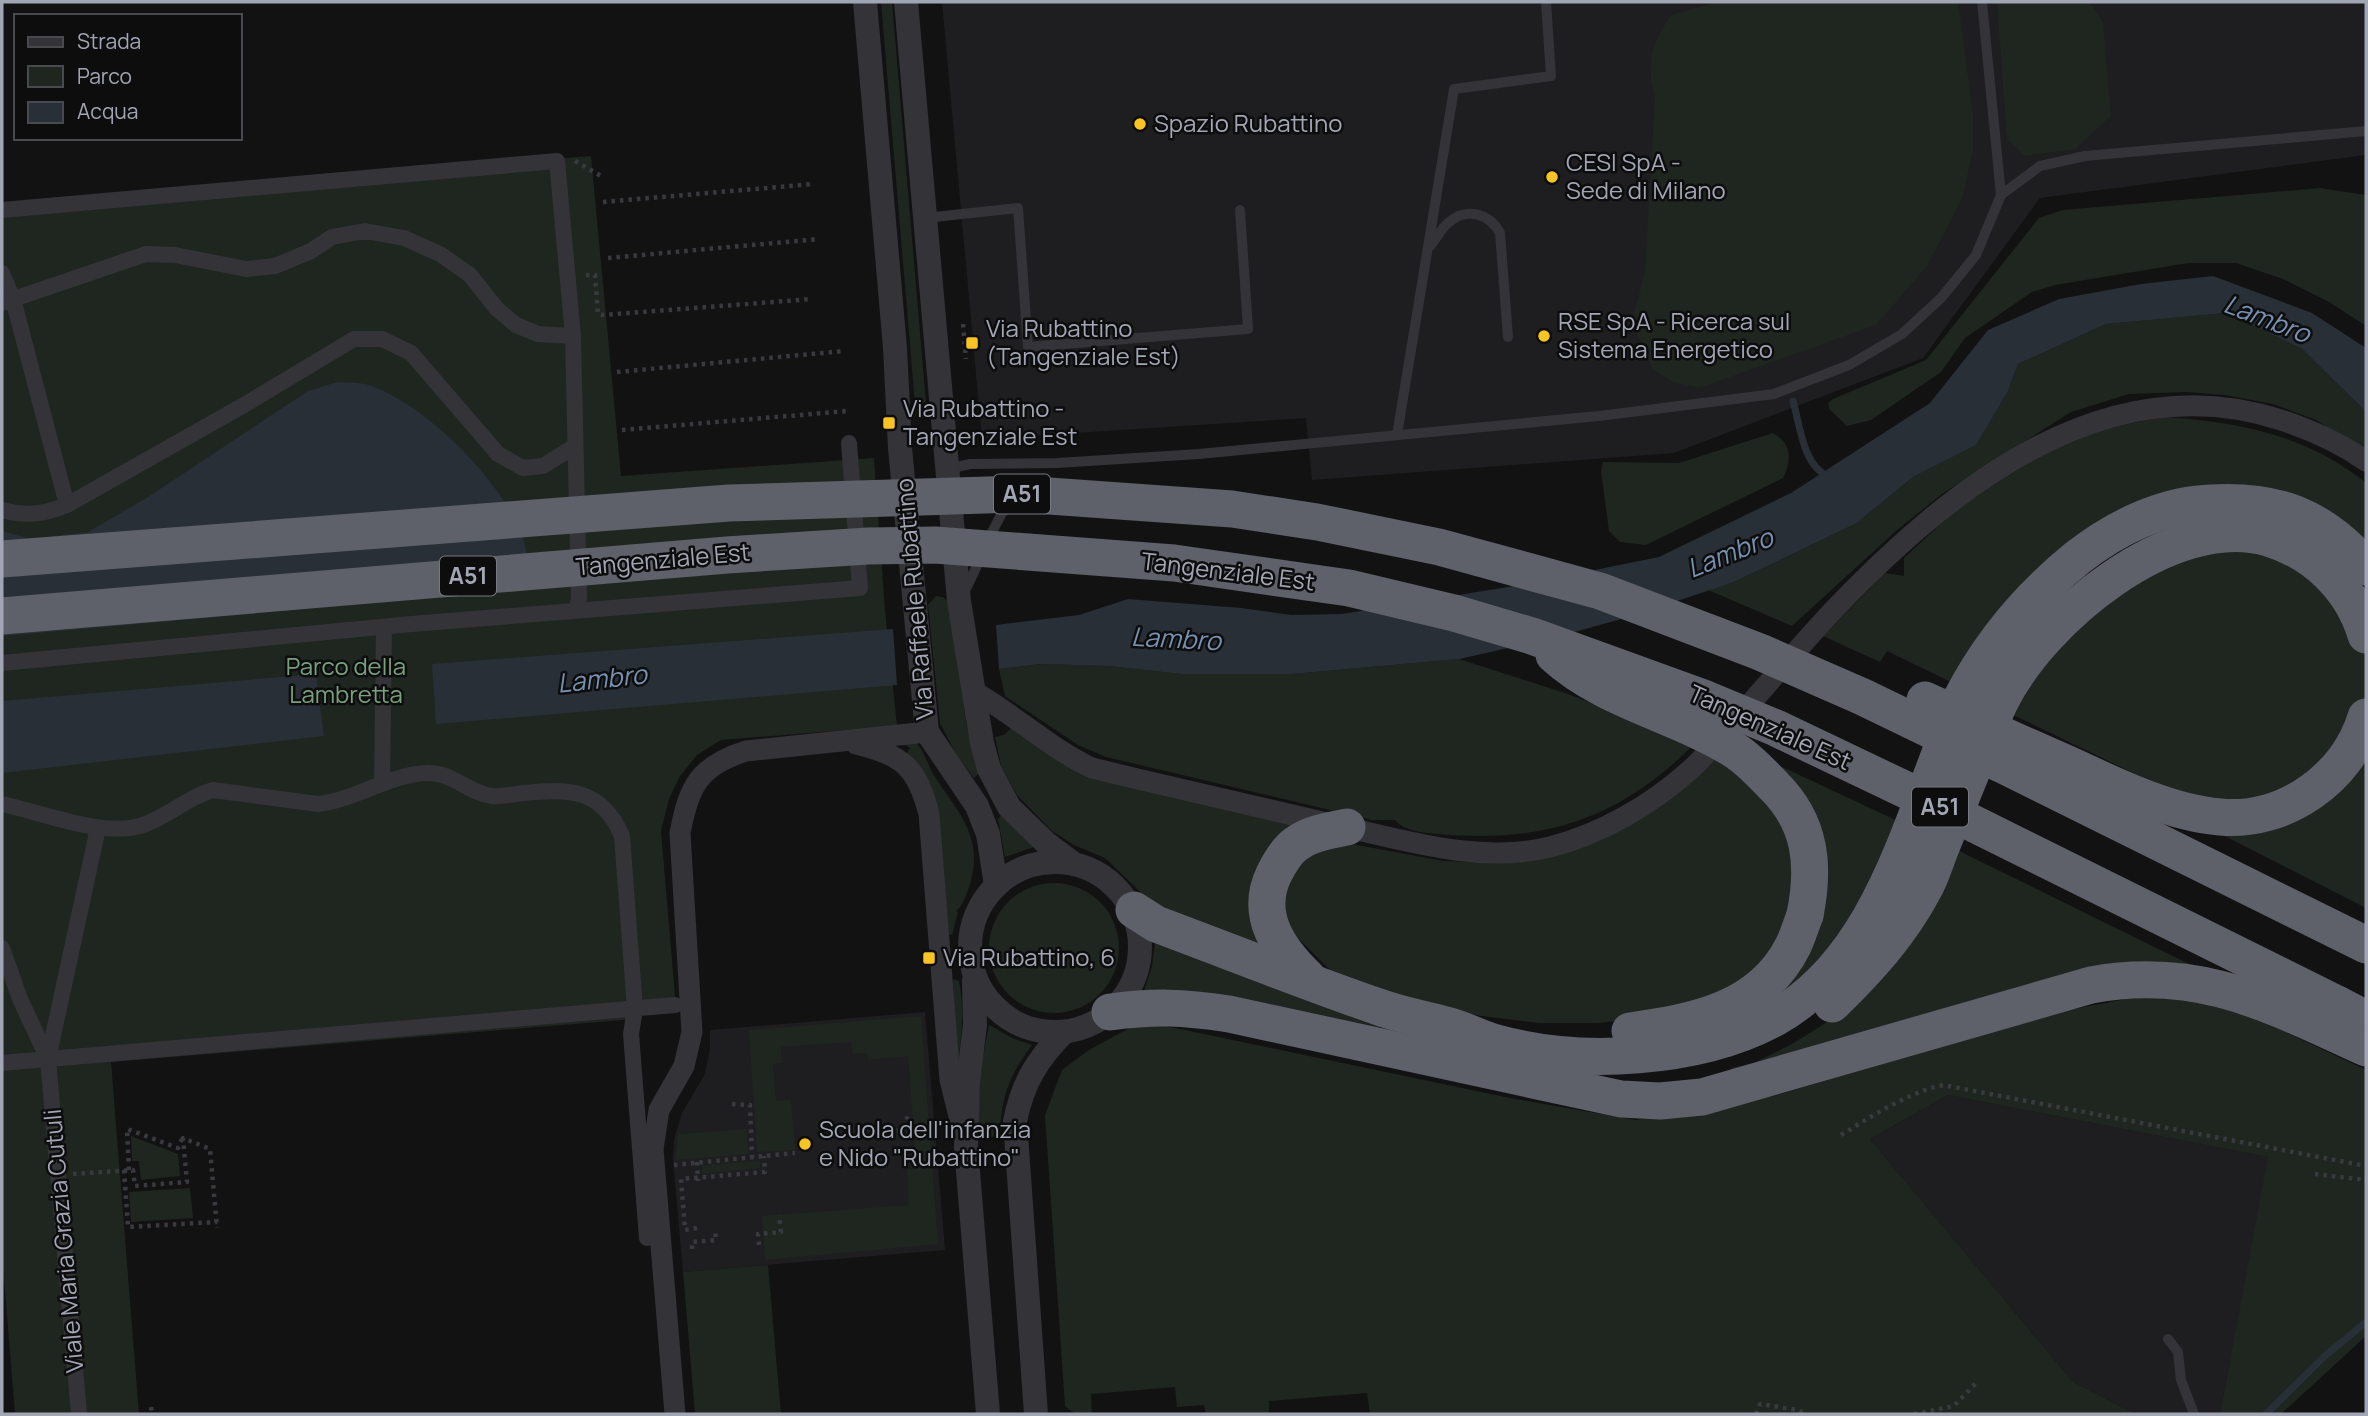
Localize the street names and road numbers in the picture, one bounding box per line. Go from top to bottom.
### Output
road number: A51 [994,474,1050,514]
street label: Via Raffaele Rubattino [887,477,940,721]
street label: Tangenziale Est [575,534,751,583]
street label: Tangenziale Est [1140,544,1317,598]
road number: A51 [440,556,496,596]
street label: Tangenziale Est [1684,676,1857,777]
road number: A51 [1912,788,1968,827]
street label: Viale Maria Grazia Cutuli [35,1108,90,1374]

